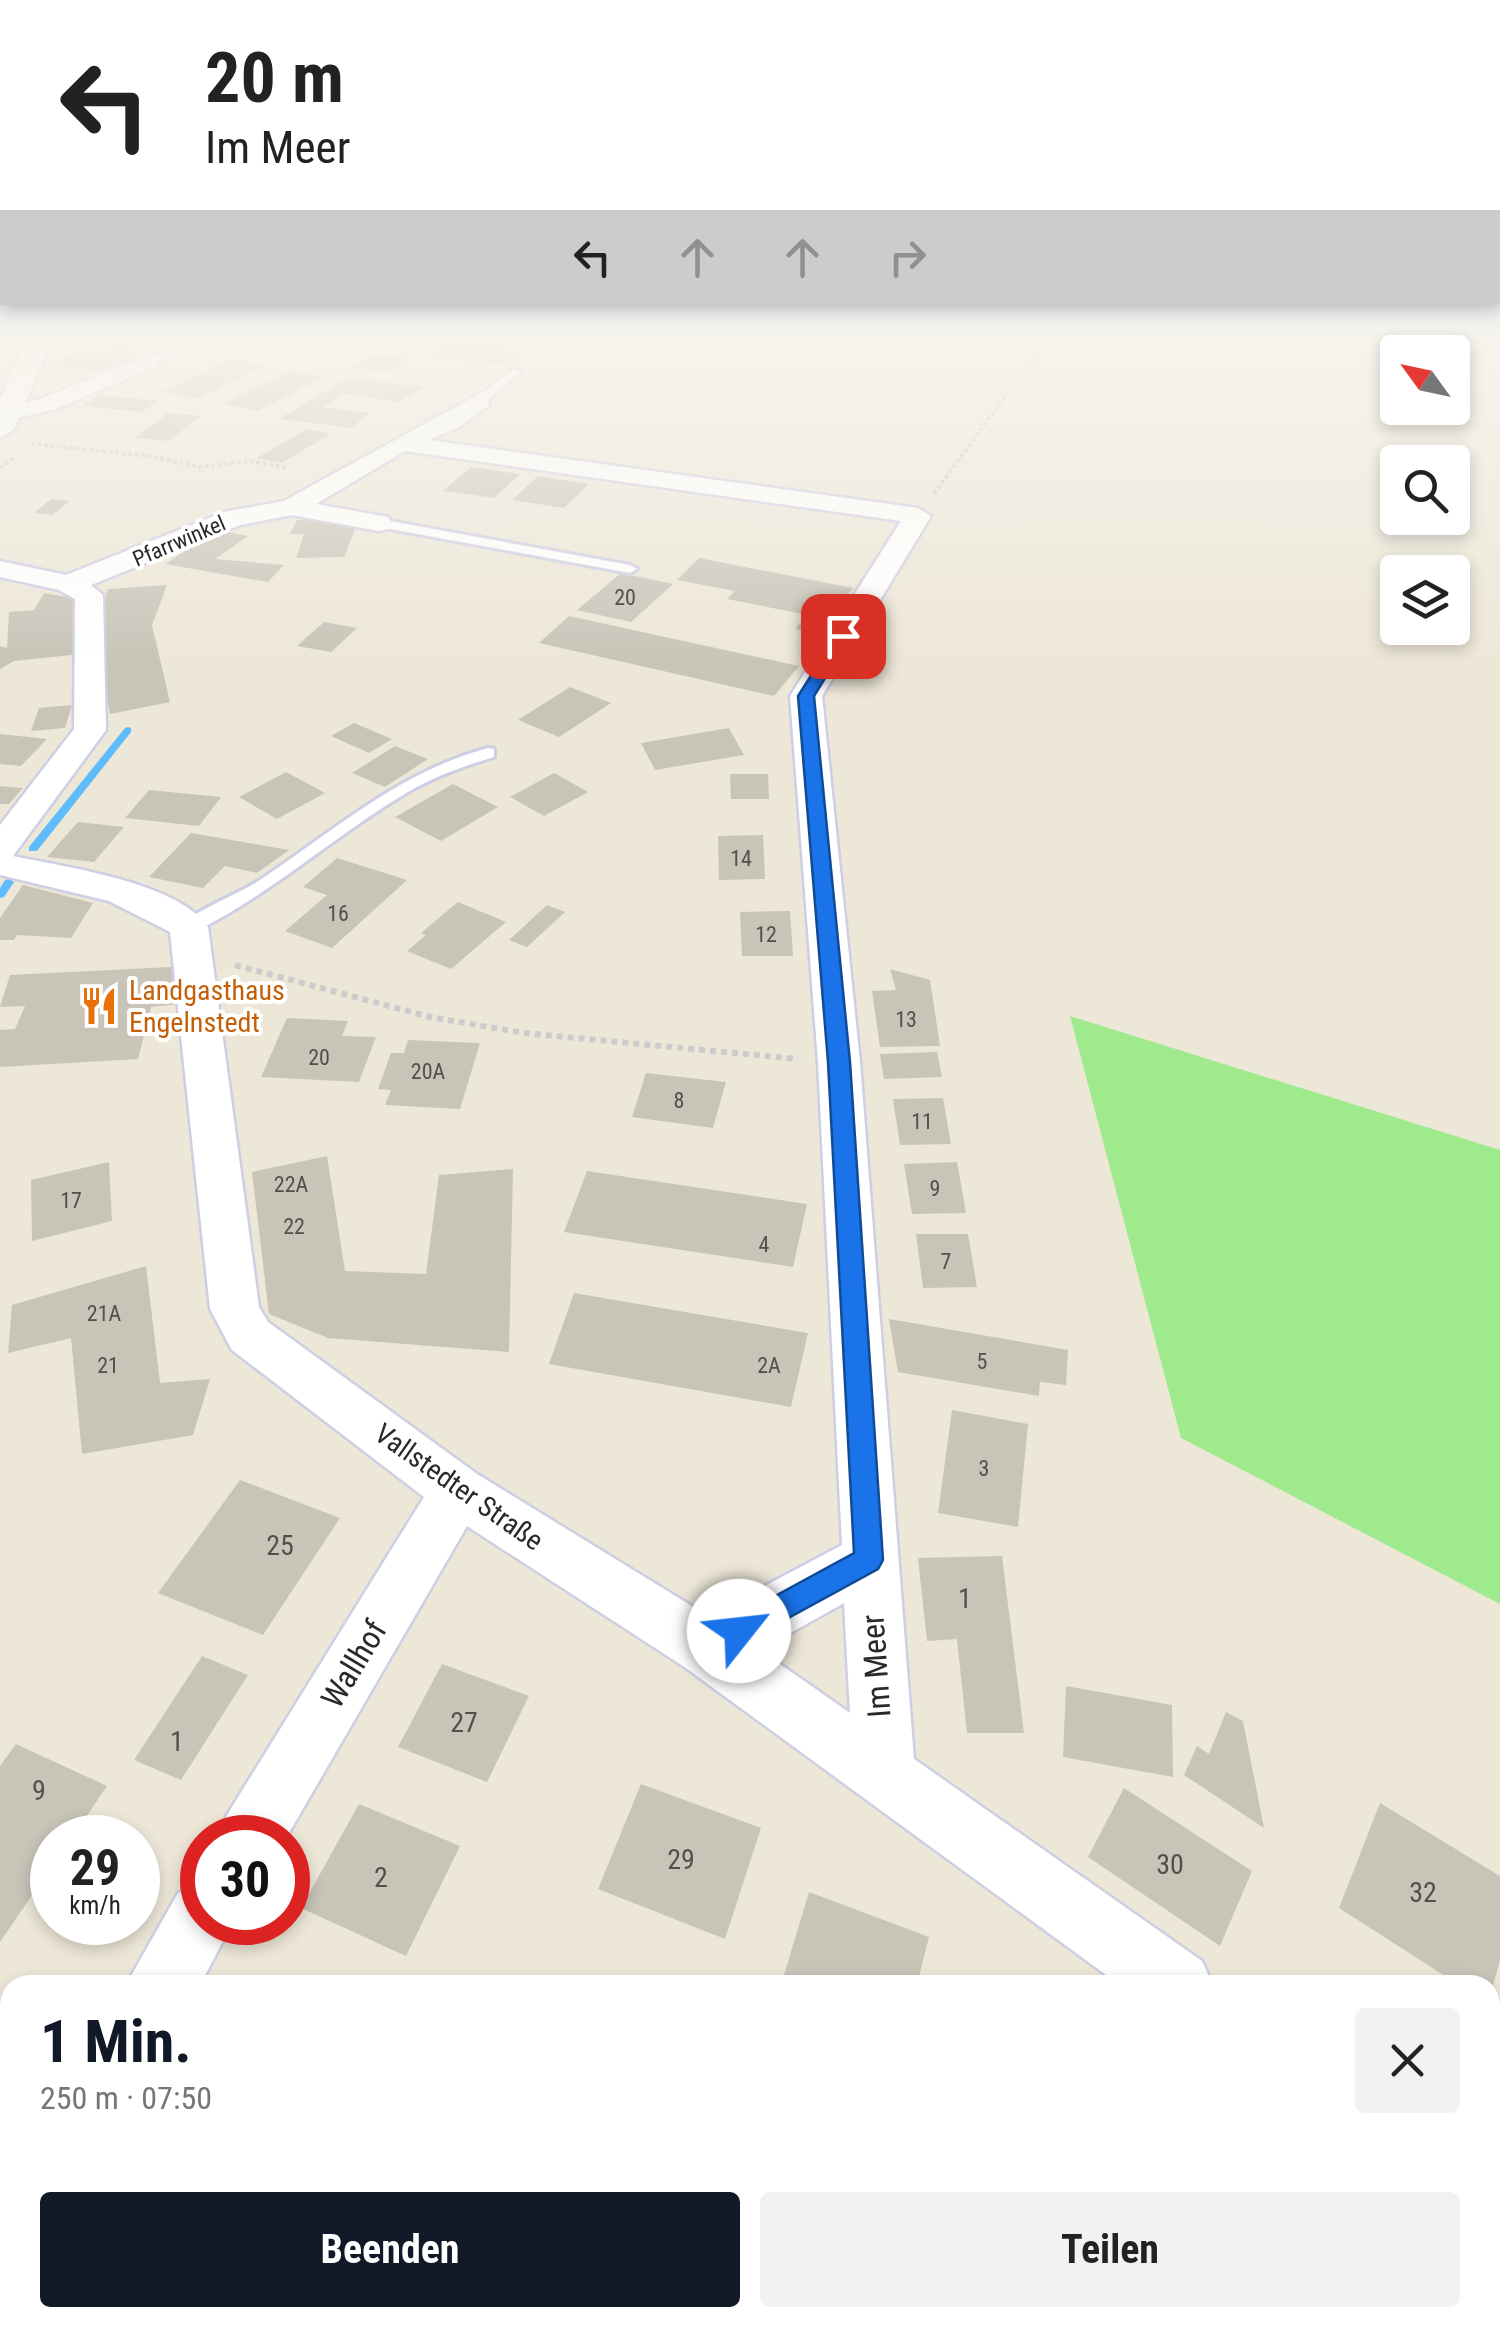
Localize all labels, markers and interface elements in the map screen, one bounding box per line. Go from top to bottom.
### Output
text: 20 m [205,37,344,119]
icon: left [40,40,170,170]
text: Im Meer [205,121,350,174]
icon: left [565,230,620,285]
icon: ahead [670,230,725,285]
icon: ahead [775,230,830,285]
icon: right [880,230,935,285]
north arrow [1380,335,1470,425]
map controls [1380,335,1470,645]
button: search [1380,445,1470,535]
street label: Pfarrwinkel [129,510,229,572]
button: layers [1380,555,1470,645]
house number: 20 [614,585,636,610]
pin [801,594,886,679]
icon: arrive [816,609,871,664]
house number: 14 [730,846,752,871]
house number: 16 [327,901,349,926]
house number: 12 [755,922,777,947]
place label: Landgasthaus Engelnstedt [129,974,285,1039]
restaurant icon: Landgasthaus Engelnstedt [78,985,120,1027]
house number: 13 [895,1007,917,1032]
house number: 20 [308,1045,330,1070]
house number: 20A [411,1059,446,1084]
house number: 8 [674,1088,684,1113]
house number: 11 [911,1109,933,1134]
house number: 22A [274,1172,309,1197]
house number: 9 [930,1176,940,1201]
house number: 17 [60,1188,82,1213]
house number: 22 [283,1214,305,1239]
house number: 4 [759,1232,770,1257]
house number: 7 [941,1249,951,1274]
house number: 21A [87,1301,122,1326]
house number: 5 [977,1349,987,1374]
house number: 21 [97,1353,119,1378]
house number: 2A [757,1353,781,1378]
street label: Vallstedter Straße [369,1417,549,1557]
house number: 3 [979,1456,989,1481]
house number: 25 [266,1529,294,1562]
position arrow [687,1579,791,1683]
house number: 1 [958,1582,972,1615]
street label: Wallhof [313,1613,395,1715]
street label: Im Meer [853,1613,899,1719]
house number: 27 [450,1706,478,1739]
house number: 1 [170,1725,184,1758]
house number: 9 [32,1774,46,1807]
speed limit sign: 30 [180,1815,310,1945]
text: 29 [70,1839,120,1897]
house number: 29 [667,1843,695,1876]
house number: 30 [1156,1848,1184,1881]
house number: 2 [374,1861,388,1894]
house number: 32 [1409,1876,1437,1909]
text: km/h [69,1891,121,1920]
text: 1 Min. [40,2006,192,2077]
button: close [1355,2008,1460,2113]
text: 250 m · 07:50 [40,2079,212,2117]
button: Beenden [40,2192,740,2307]
button: Teilen [760,2192,1460,2307]

